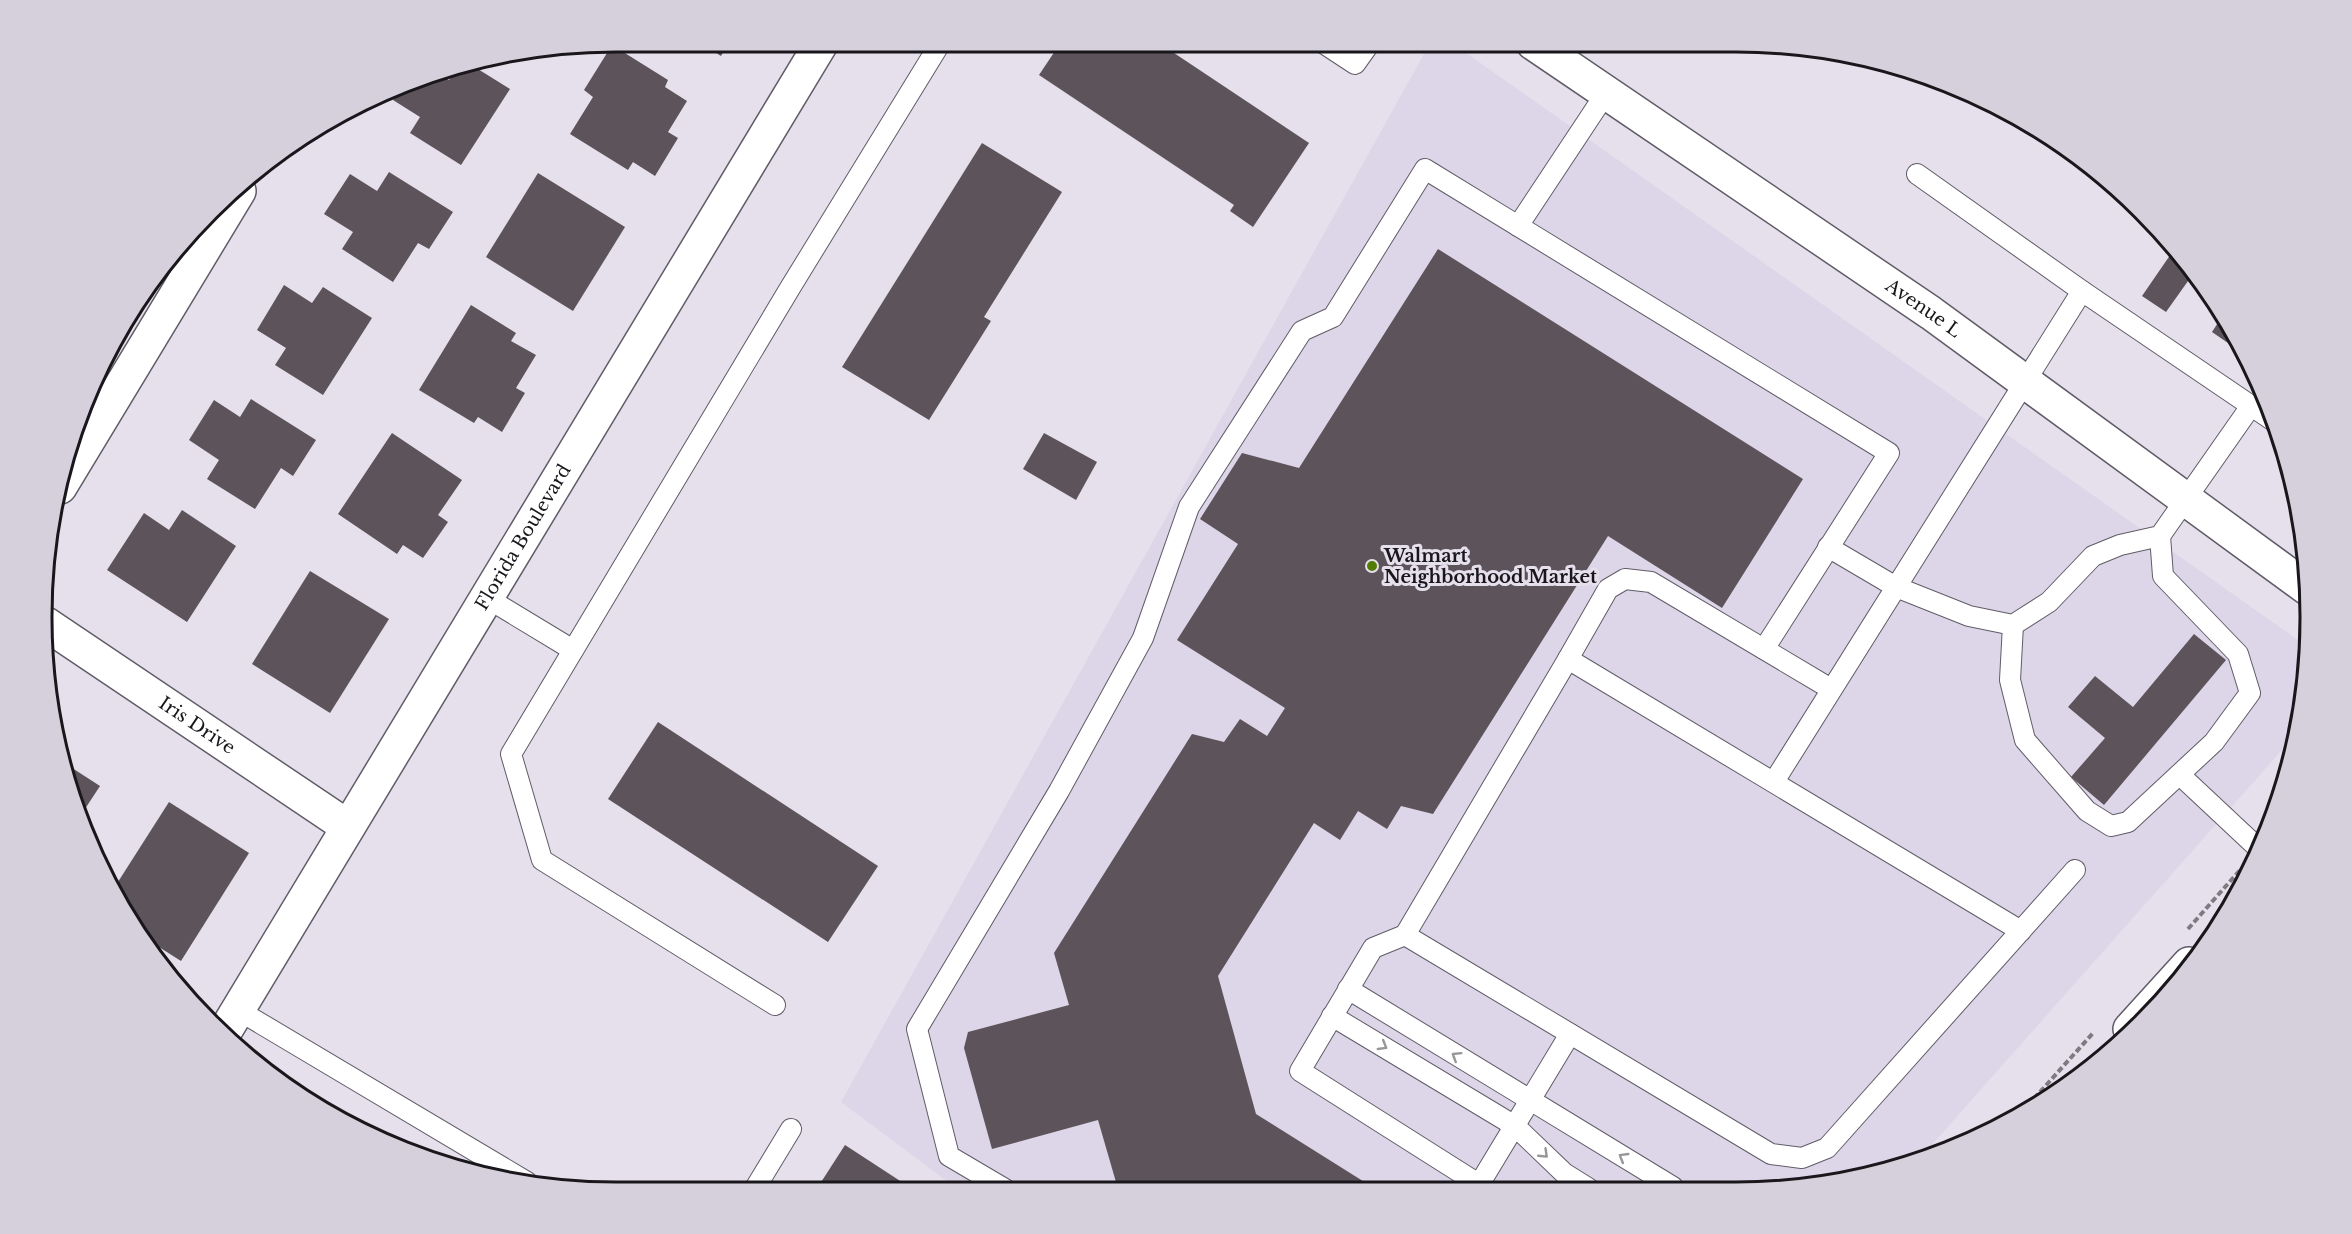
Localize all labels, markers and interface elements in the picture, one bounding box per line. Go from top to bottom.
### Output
street label: Avenue L [1881,274,1965,342]
street label: Florida Boulevard [471,460,576,614]
place label: Walmart Neighborhood Market [1383,545,1597,588]
marker: Walmart Neighborhood Market [1365,559,1379,573]
street label: Iris Drive [155,692,239,759]
one-way arrow [1377,1039,1387,1051]
one-way arrow [1452,1051,1462,1063]
one-way arrow [1538,1147,1548,1158]
one-way arrow [1619,1153,1629,1165]

